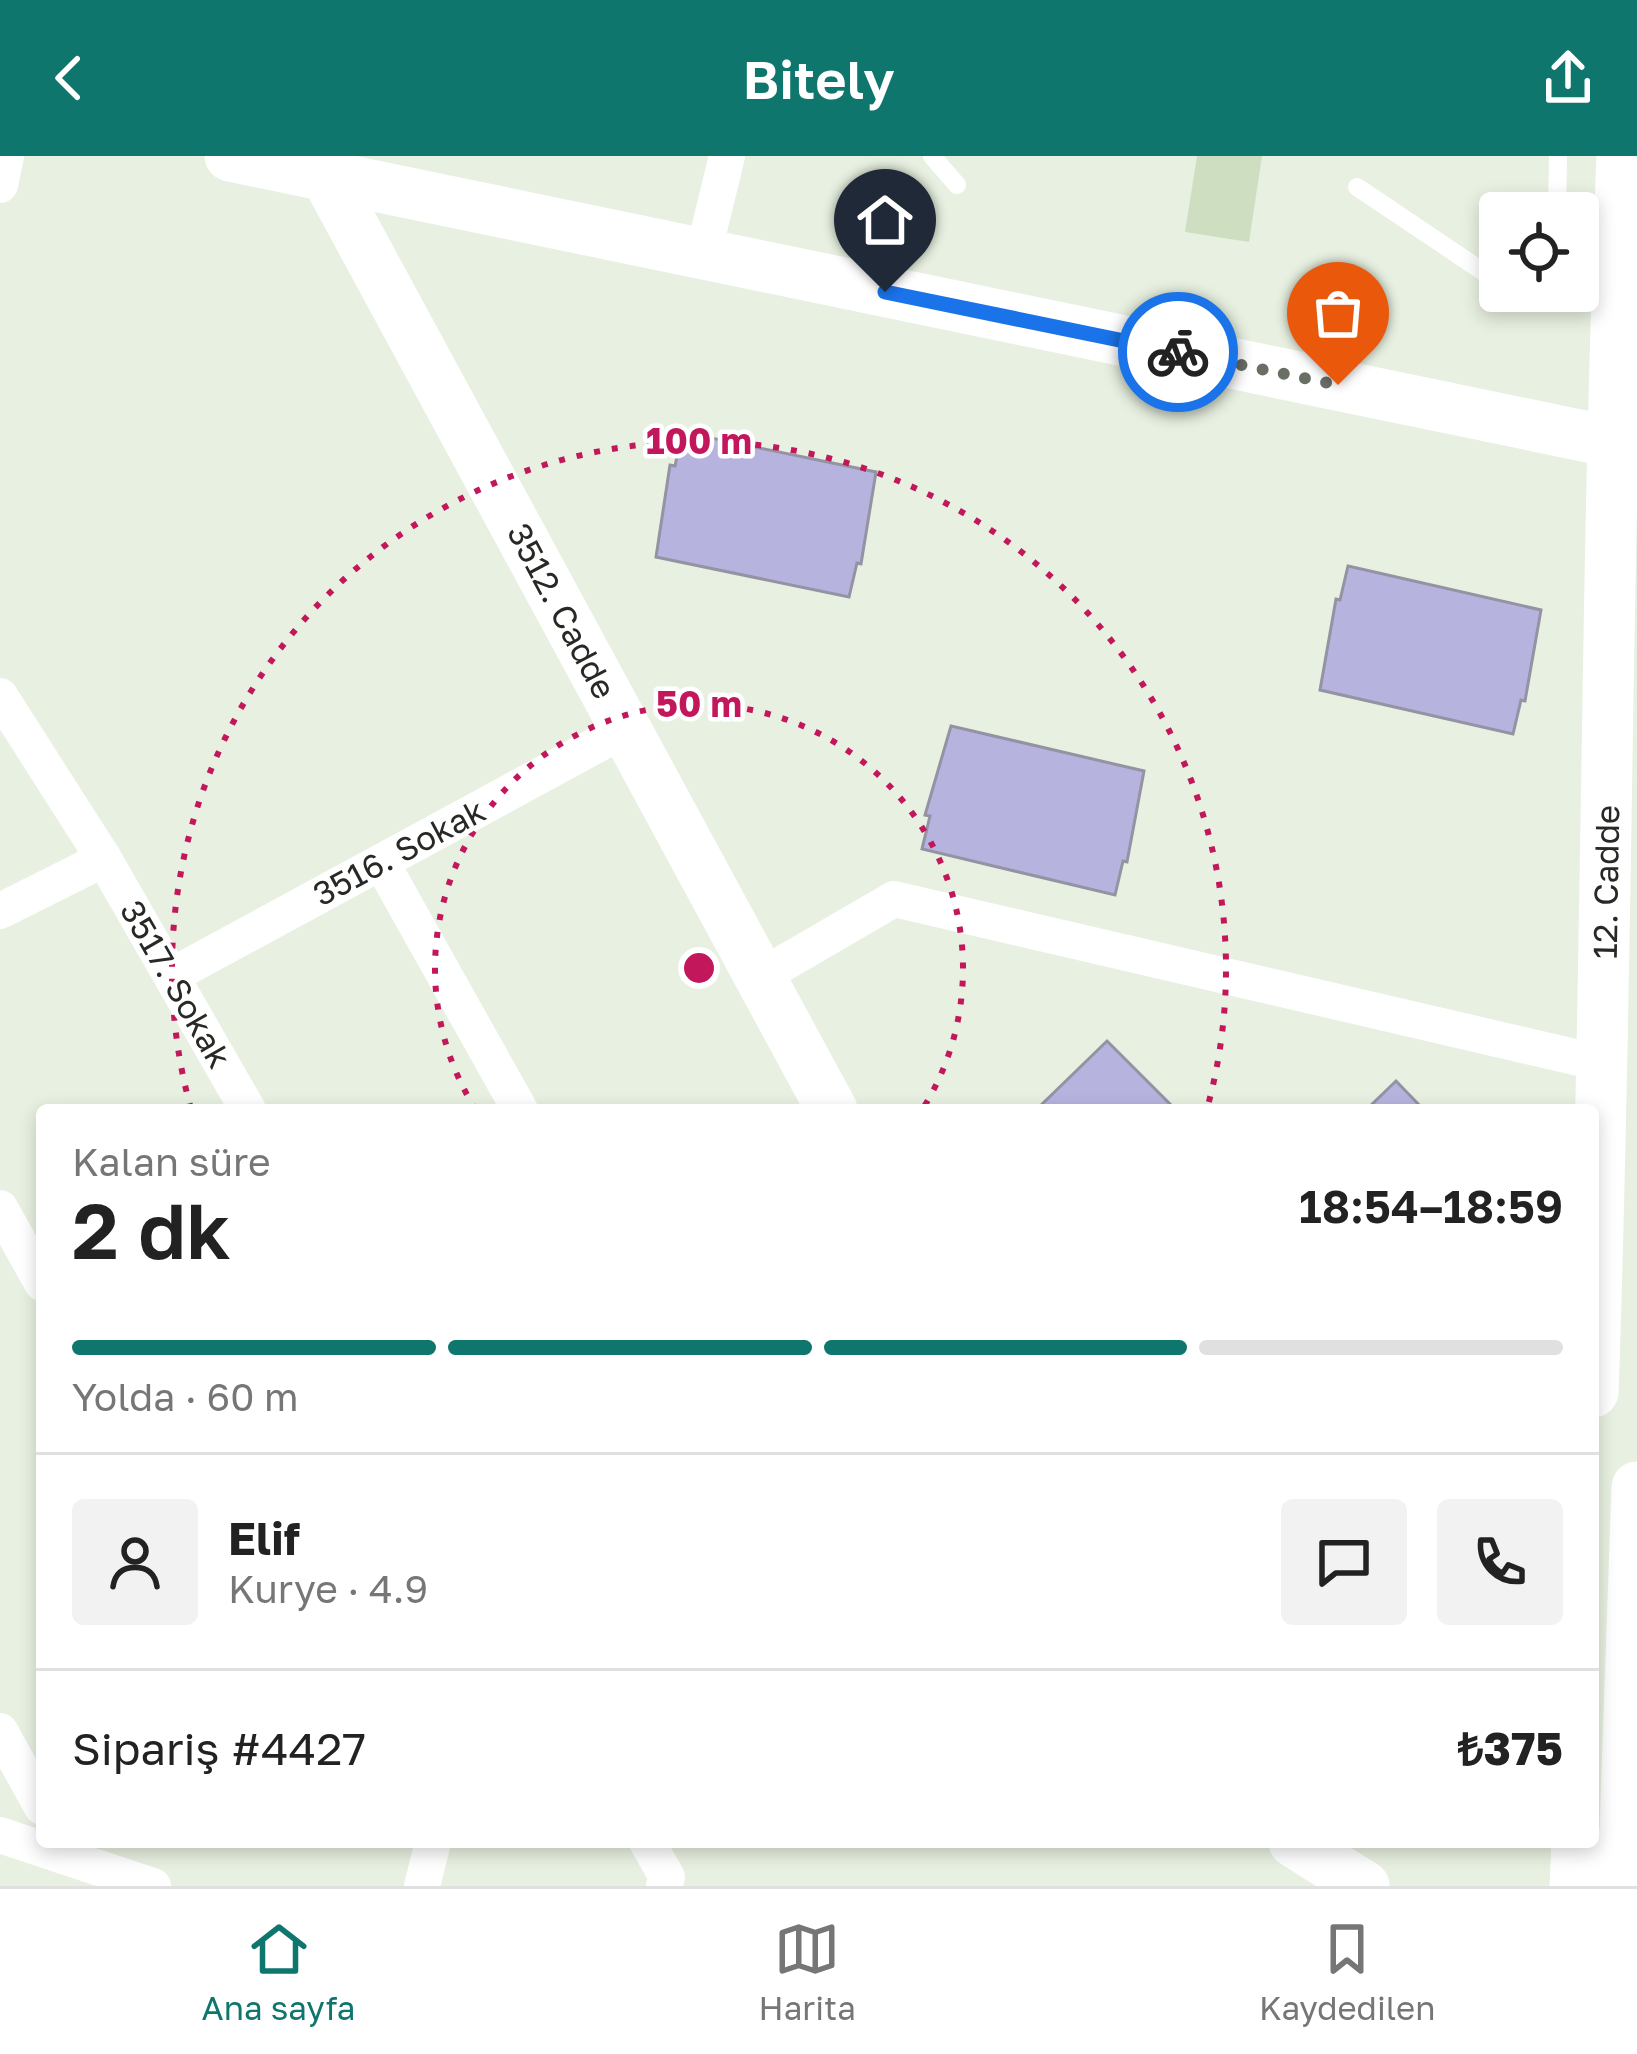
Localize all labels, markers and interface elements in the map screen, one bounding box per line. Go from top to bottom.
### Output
icon: back [36,45,102,111]
icon: share [1535,45,1601,111]
text: Bitely [742,46,895,111]
pin [834,169,936,292]
icon: home [852,187,918,253]
map controls [1479,192,1599,312]
button: locate [1479,192,1599,312]
pin [1287,262,1389,385]
icon: bag [1305,280,1371,346]
courier [1118,292,1238,412]
icon: bike [1145,319,1211,385]
text: 100 m [646,419,752,462]
street label: 3512. Cadde [500,517,625,705]
text: 50 m [656,682,742,725]
street label: 3516. Sokak [306,790,491,913]
street label: 12. Cadde [1585,805,1626,959]
street label: 3517. Sokak [113,893,240,1074]
centre of rings [678,947,720,989]
text: Kalan süre [72,1138,271,1185]
text: 18:54–18:59 [1299,1179,1563,1233]
text: 2 dk [72,1183,231,1276]
text: Yolda · 60 m [72,1373,299,1420]
button: person [72,1499,198,1625]
button: chat [1281,1499,1407,1625]
button: phone [1437,1499,1563,1625]
text: Elif [228,1511,300,1565]
text: Kurye · 4.9 [228,1565,428,1612]
text: Sipariş #4427 [72,1721,366,1775]
text: ₺375 [1458,1721,1563,1775]
tab: Ana sayfa [202,1916,355,2027]
tab: Harita [759,1916,856,2027]
tab: Kaydedilen [1259,1916,1435,2027]

